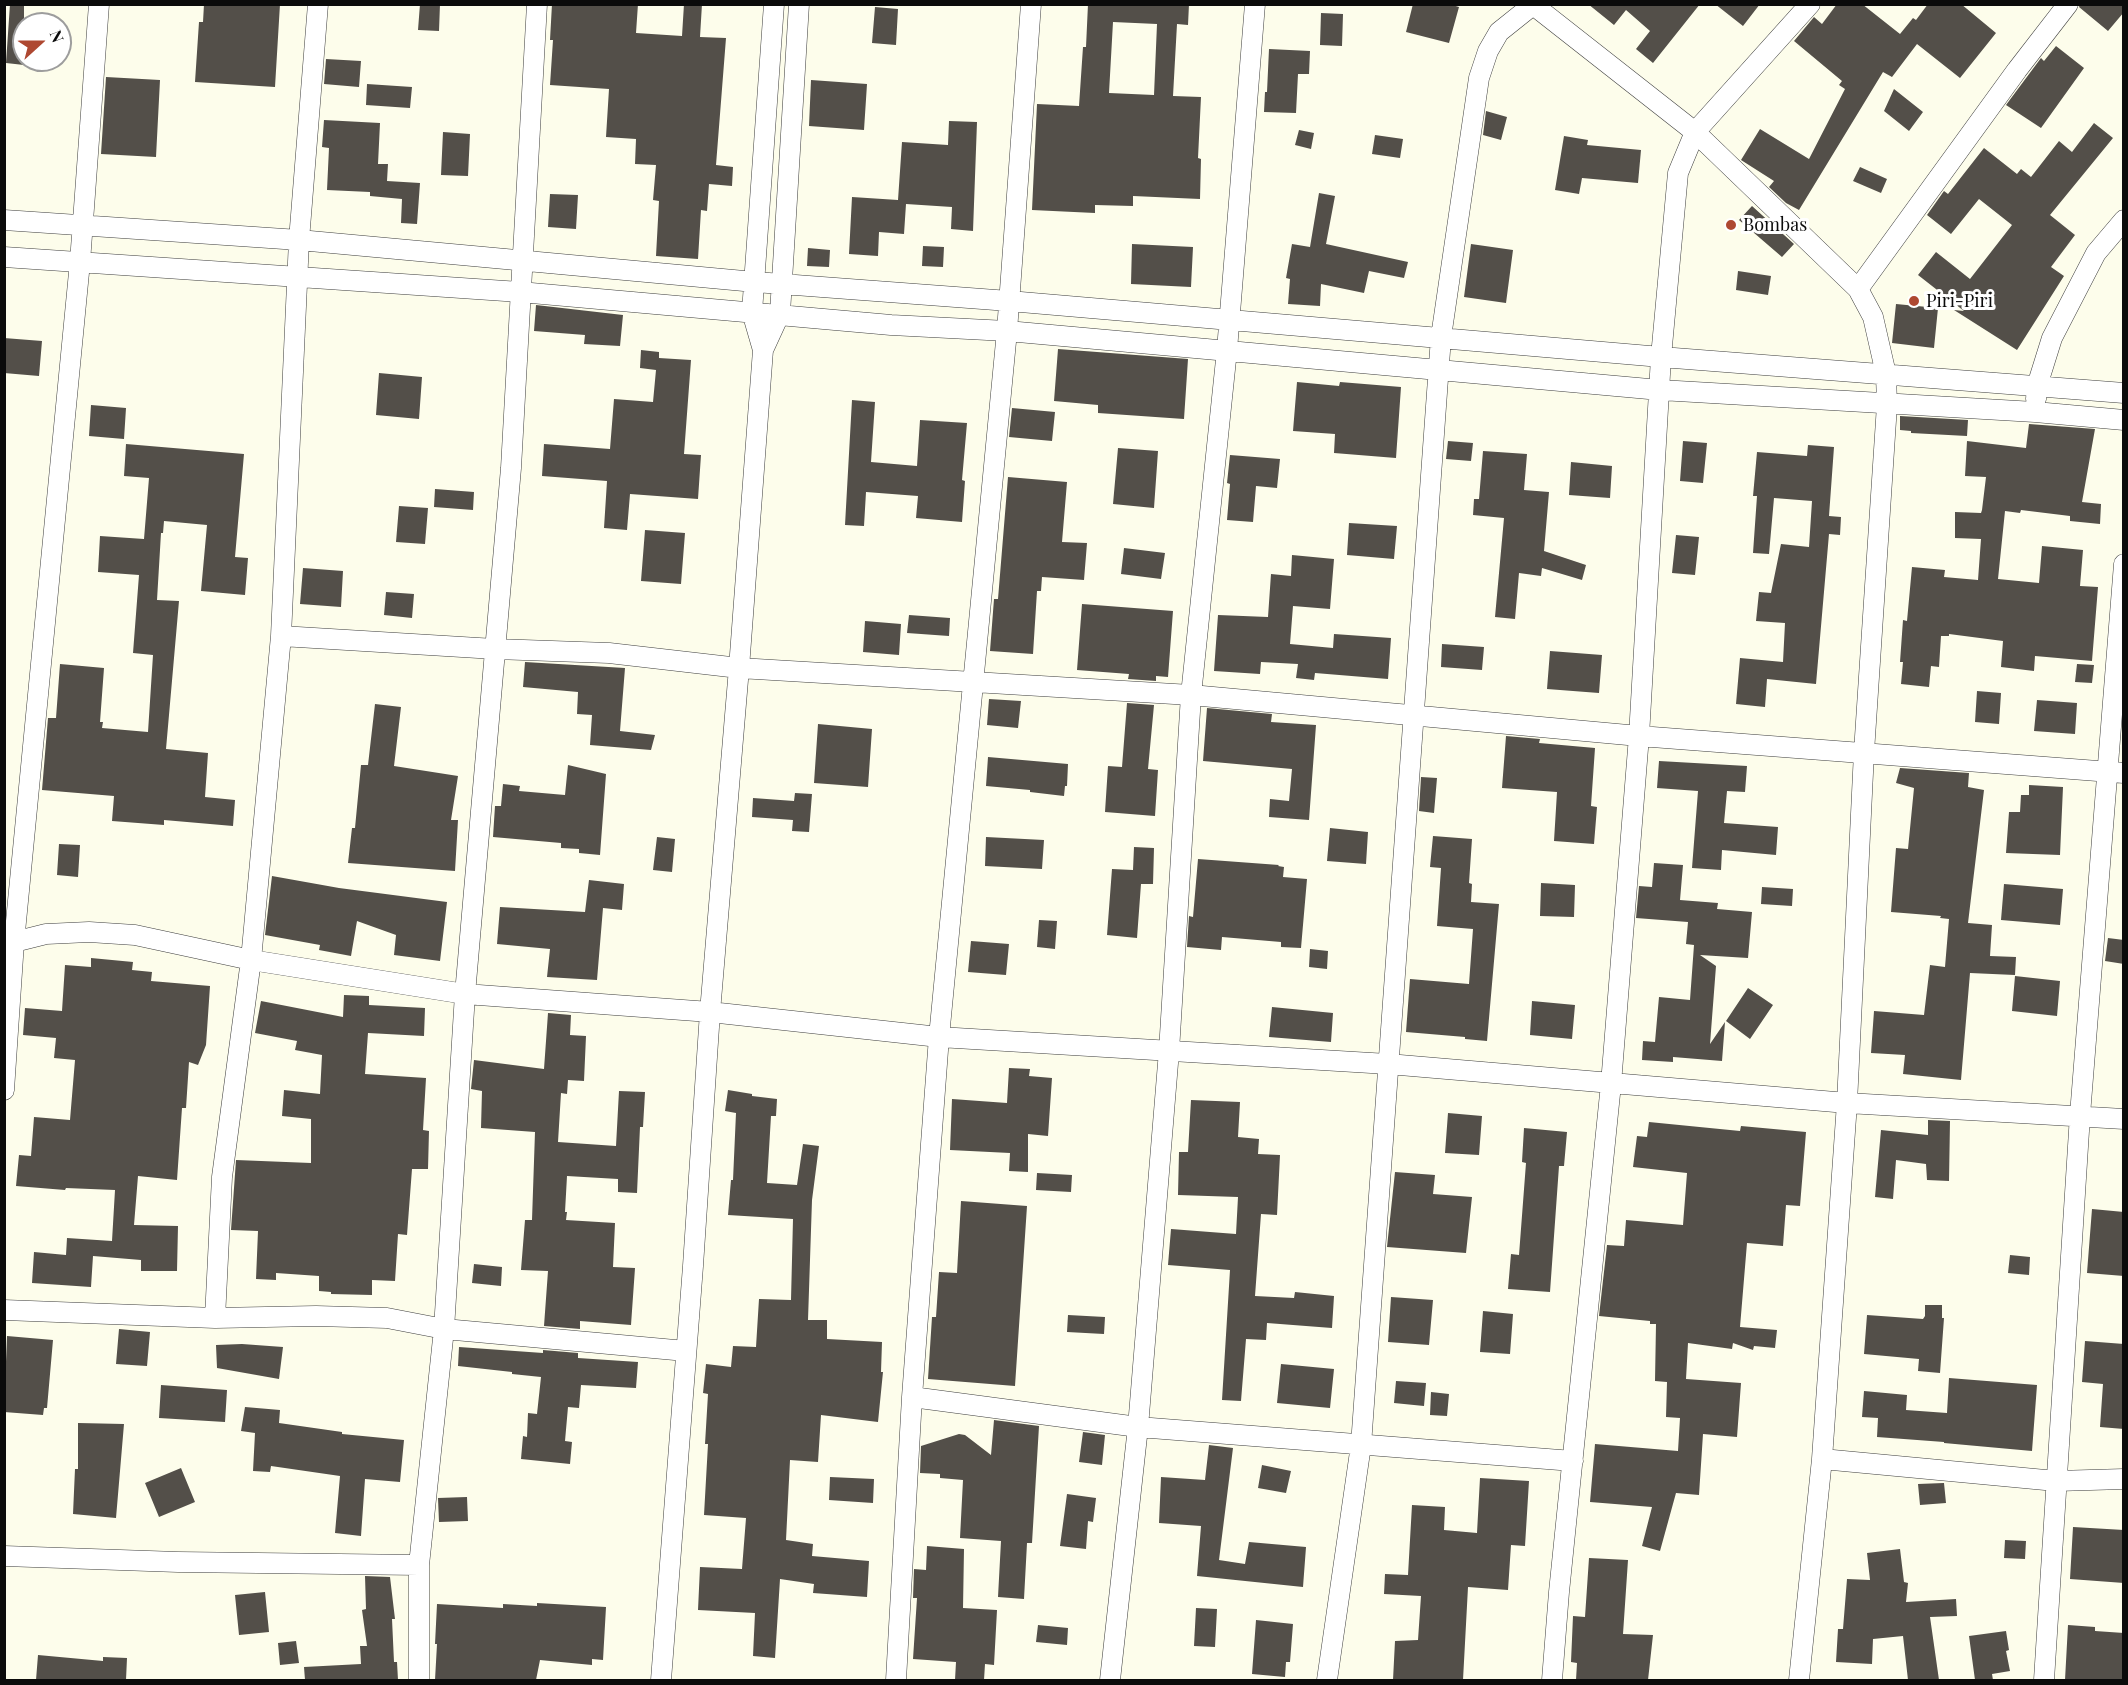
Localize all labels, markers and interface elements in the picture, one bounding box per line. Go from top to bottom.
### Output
north arrow [12,12,72,72]
text: N [46,27,69,45]
place label: Bombas [1743,214,1807,236]
marker: Bombas [1724,218,1738,232]
place label: Piri-Piri [1926,290,1993,312]
marker: Piri-Piri [1907,294,1921,308]

